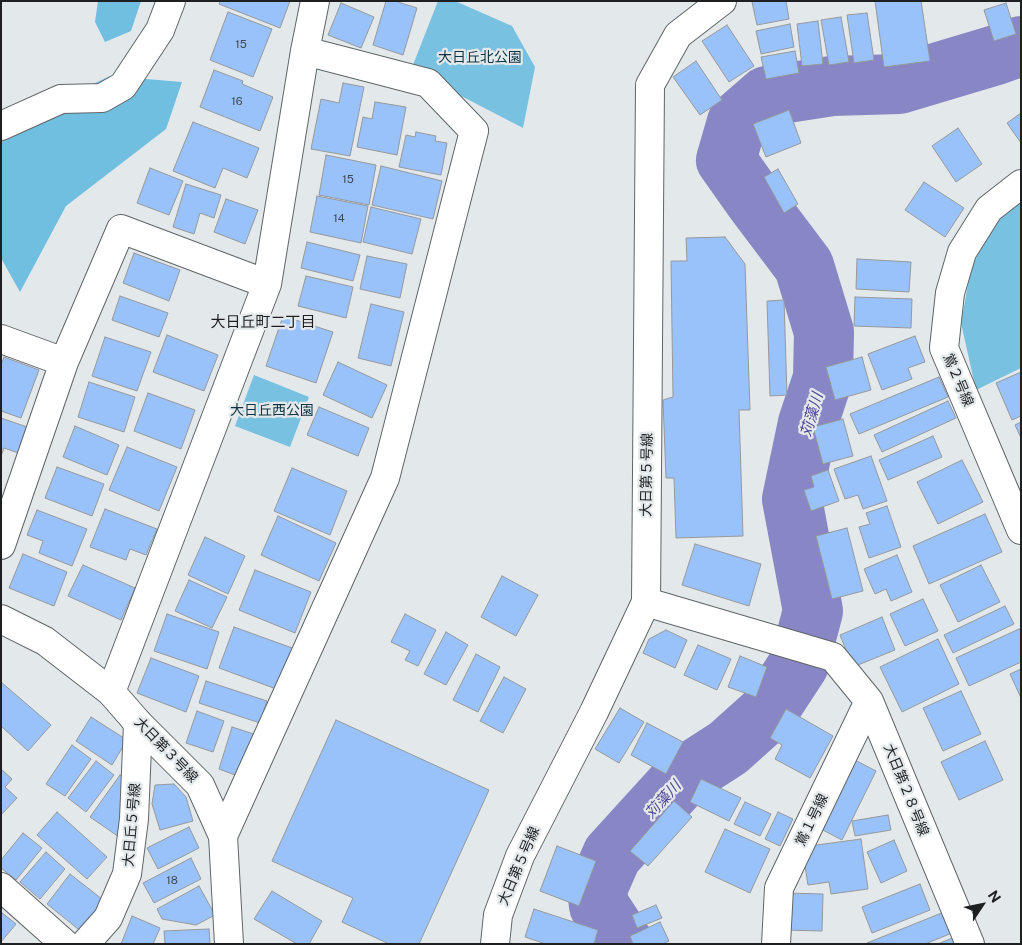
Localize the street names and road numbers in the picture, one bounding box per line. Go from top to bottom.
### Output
street label: 鴬２号線 [939,351,977,409]
street label: 大日第５号線 [638,433,656,517]
street label: 大日第３号線 [131,714,201,786]
street label: 大日第２８号線 [880,741,932,839]
street label: 大日丘５号線 [120,782,144,868]
street label: 鴬１号線 [792,791,832,849]
street label: 大日第５号線 [495,824,543,908]

